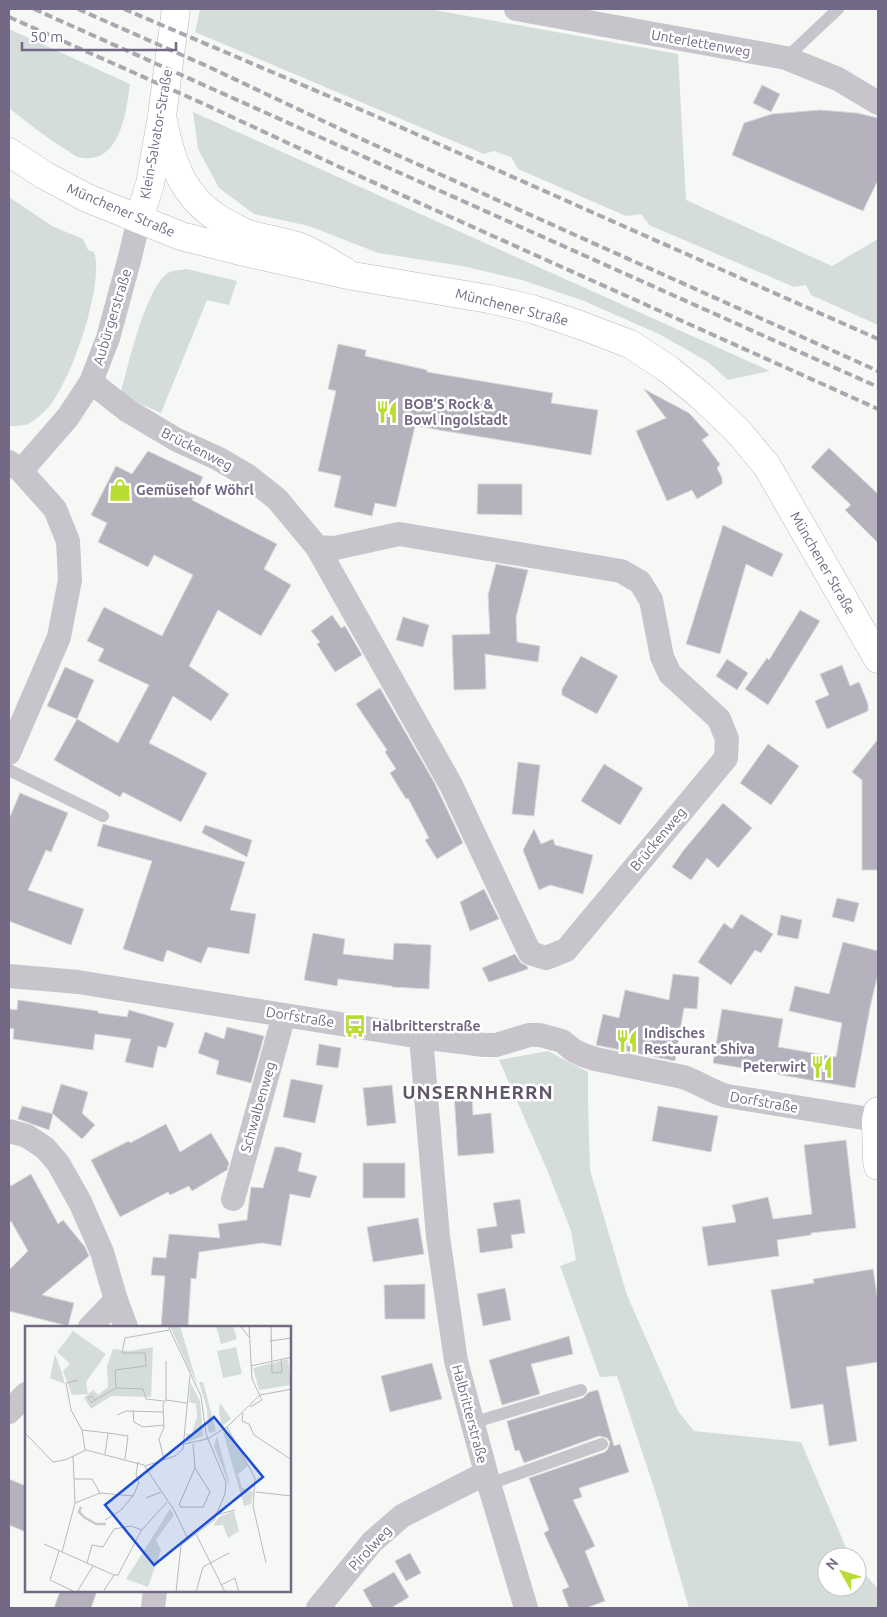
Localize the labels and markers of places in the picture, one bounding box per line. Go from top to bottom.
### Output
place label: BOB’S Rock & Bowl Ingolstadt [404,396,508,428]
restaurant icon: BOB’S Rock & Bowl Ingolstadt [374,399,400,425]
shop icon: Gemüsehof Wöhrl [107,477,133,503]
place label: Gemüsehof Wöhrl [136,482,254,498]
bus stop icon: Halbritterstraße [342,1013,368,1039]
place label: Halbritterstraße [372,1018,481,1034]
place label: Indisches Restaurant Shiva [644,1025,755,1057]
restaurant icon: Indisches Restaurant Shiva [614,1028,640,1054]
restaurant icon: Peterwirt [809,1054,835,1080]
place label: Peterwirt [743,1059,806,1075]

